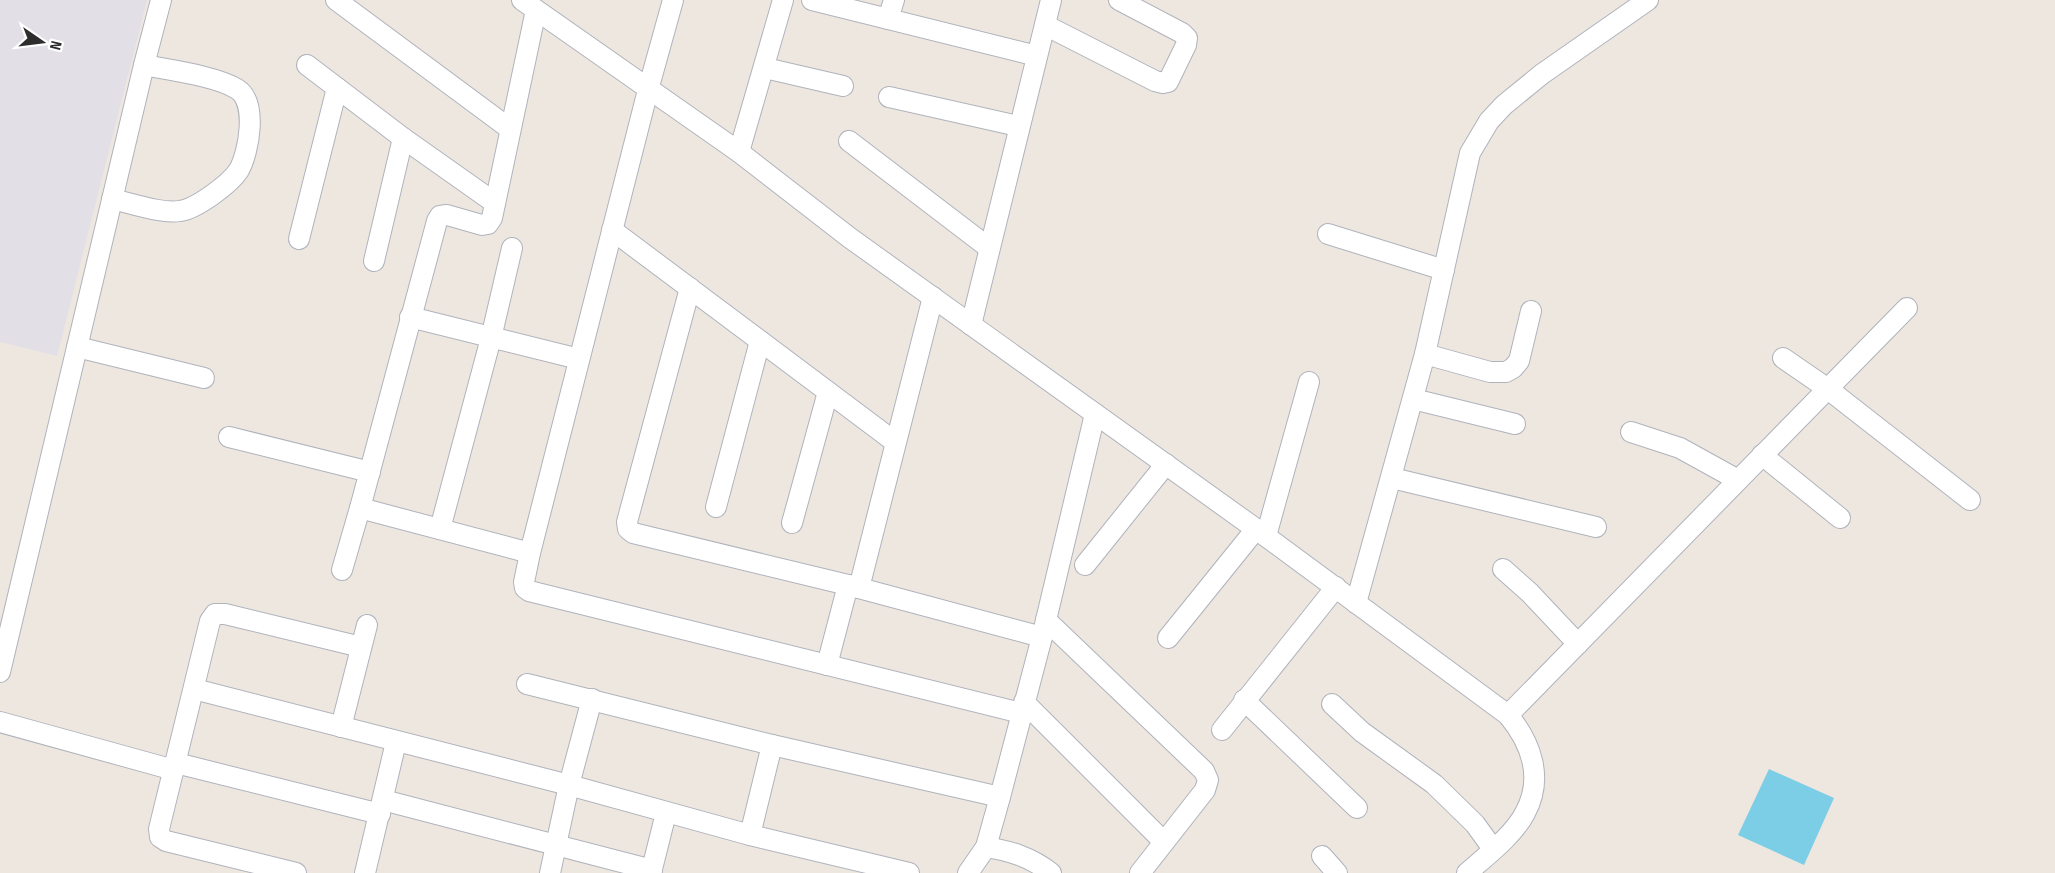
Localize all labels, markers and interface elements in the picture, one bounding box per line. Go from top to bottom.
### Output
north arrow [12,12,72,72]
text: N [45,39,65,52]

